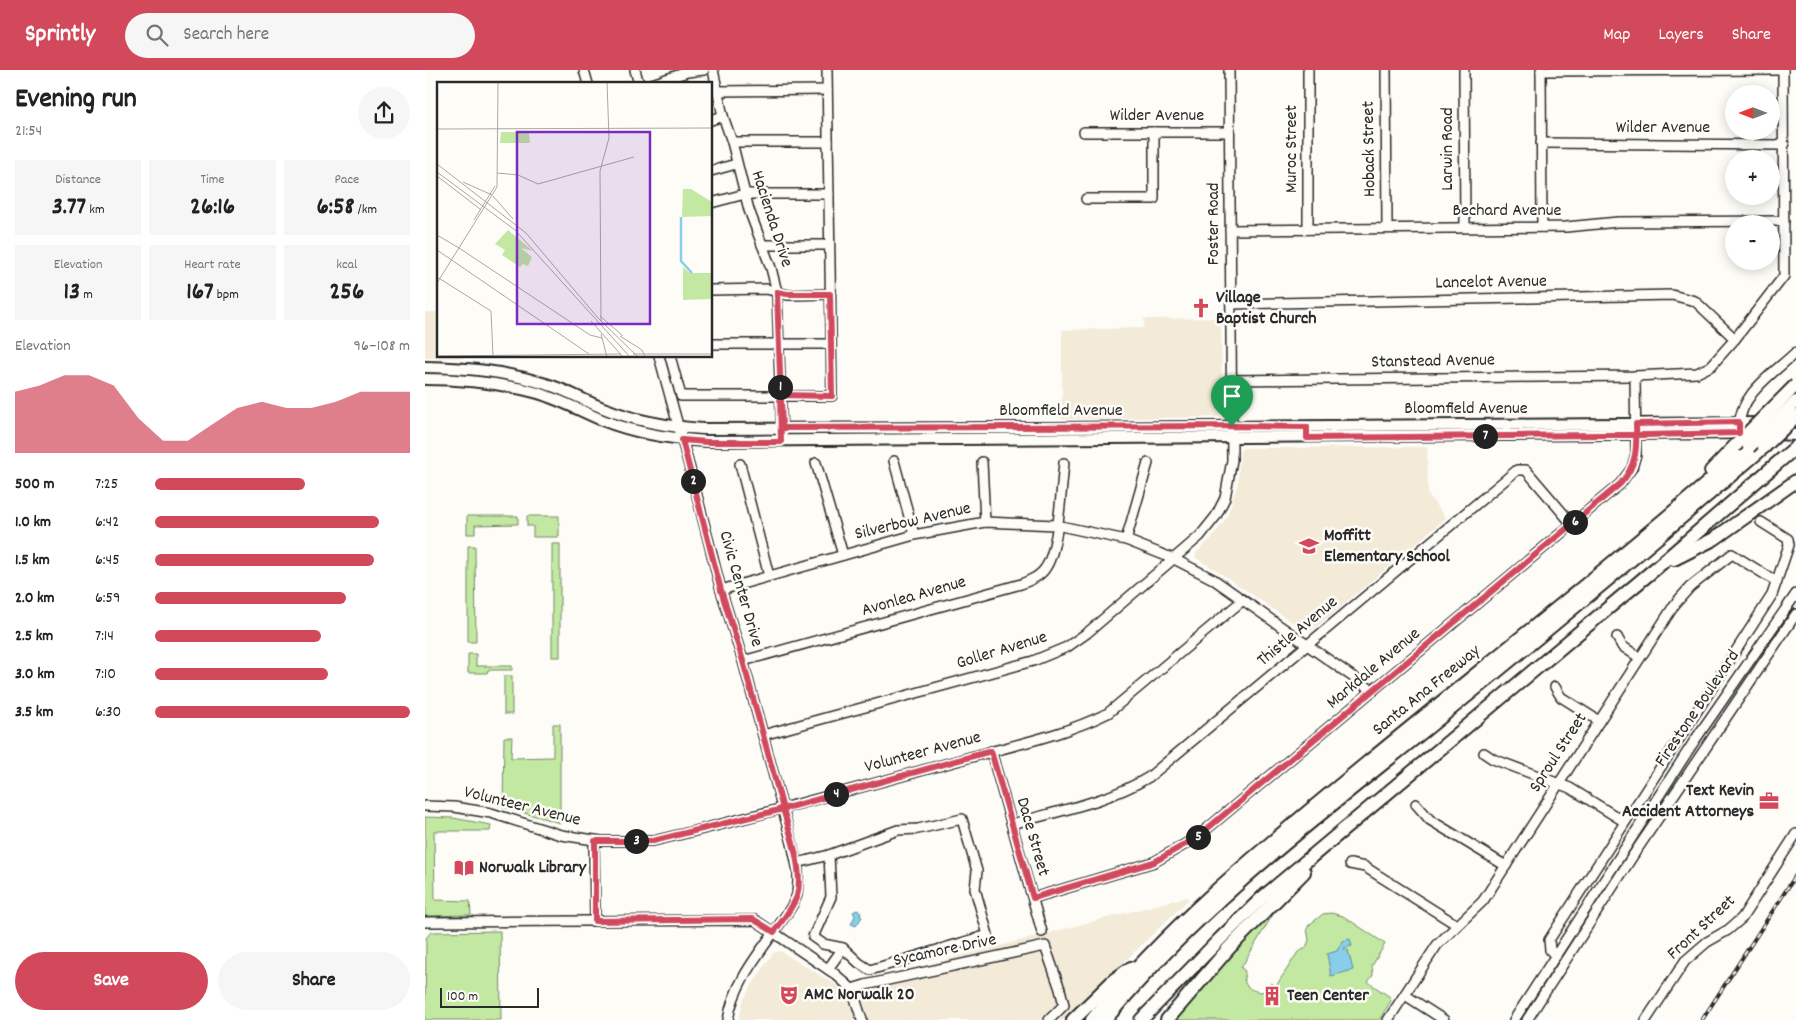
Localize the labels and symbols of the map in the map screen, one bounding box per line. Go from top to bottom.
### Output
inset map [437,82,713,358]
north arrow [1725,85,1780,140]
street label: Hoback Street [1357,100,1383,197]
street label: Wilder Avenue [1110,104,1204,129]
street label: Muroc Street [1280,105,1305,193]
street label: Larwin Road [1436,107,1461,191]
street label: Wilder Avenue [1616,116,1710,141]
street label: Hacienda Drive [744,168,798,271]
street label: Foster Road [1202,183,1227,265]
street label: Bechard Avenue [1453,199,1562,224]
street label: Lancelot Avenue [1435,270,1547,296]
place label: Village Baptist Church [1216,286,1317,332]
church icon: Village Baptist Church [1190,297,1212,319]
street label: Stanstead Avenue [1371,348,1495,376]
pin: 1 [767,374,793,400]
pin [1211,375,1253,426]
street label: Bloomfield Avenue [1404,397,1528,422]
street label: Bloomfield Avenue [999,399,1123,424]
pin: 7 [1473,424,1497,448]
pin: 2 [681,468,705,494]
street label: Silverbow Avenue [853,496,974,547]
pin: 6 [1563,510,1587,534]
place label: Moffitt Elementary School [1324,524,1451,570]
street label: Civic Center Drive [712,528,769,650]
school or university icon: Moffitt Elementary School [1298,535,1320,557]
street label: Avonlea Avenue [859,570,969,624]
street label: Thistle Avenue [1252,591,1344,673]
street label: Markdale Avenue [1322,622,1426,716]
street label: Goller Avenue [954,625,1051,677]
street label: Santa Ana Freeway [1368,639,1487,742]
street label: Firestone Boulevard [1650,646,1746,772]
street label: Sproul Street [1524,708,1594,798]
street label: Volunteer Avenue [862,725,984,781]
place label: Text Kevin Accident Attorneys [1622,779,1754,825]
street label: Volunteer Avenue [461,780,583,834]
pin: 4 [823,782,849,806]
office icon: Text Kevin Accident Attorneys [1758,790,1780,812]
street label: Dace Street [1009,795,1055,880]
pin: 5 [1185,824,1211,850]
pin: 3 [623,828,649,854]
place label: Norwalk Library [479,856,587,881]
library icon: Norwalk Library [453,857,475,879]
street label: Front Street [1662,889,1742,966]
street label: Sycamore Drive [891,928,999,974]
place label: AMC Norwalk 20 [804,983,914,1008]
theatre icon: AMC Norwalk 20 [778,984,800,1006]
place label: Teen Center [1287,984,1369,1009]
scale bar [440,985,539,1008]
building icon: Teen Center [1261,985,1283,1007]

